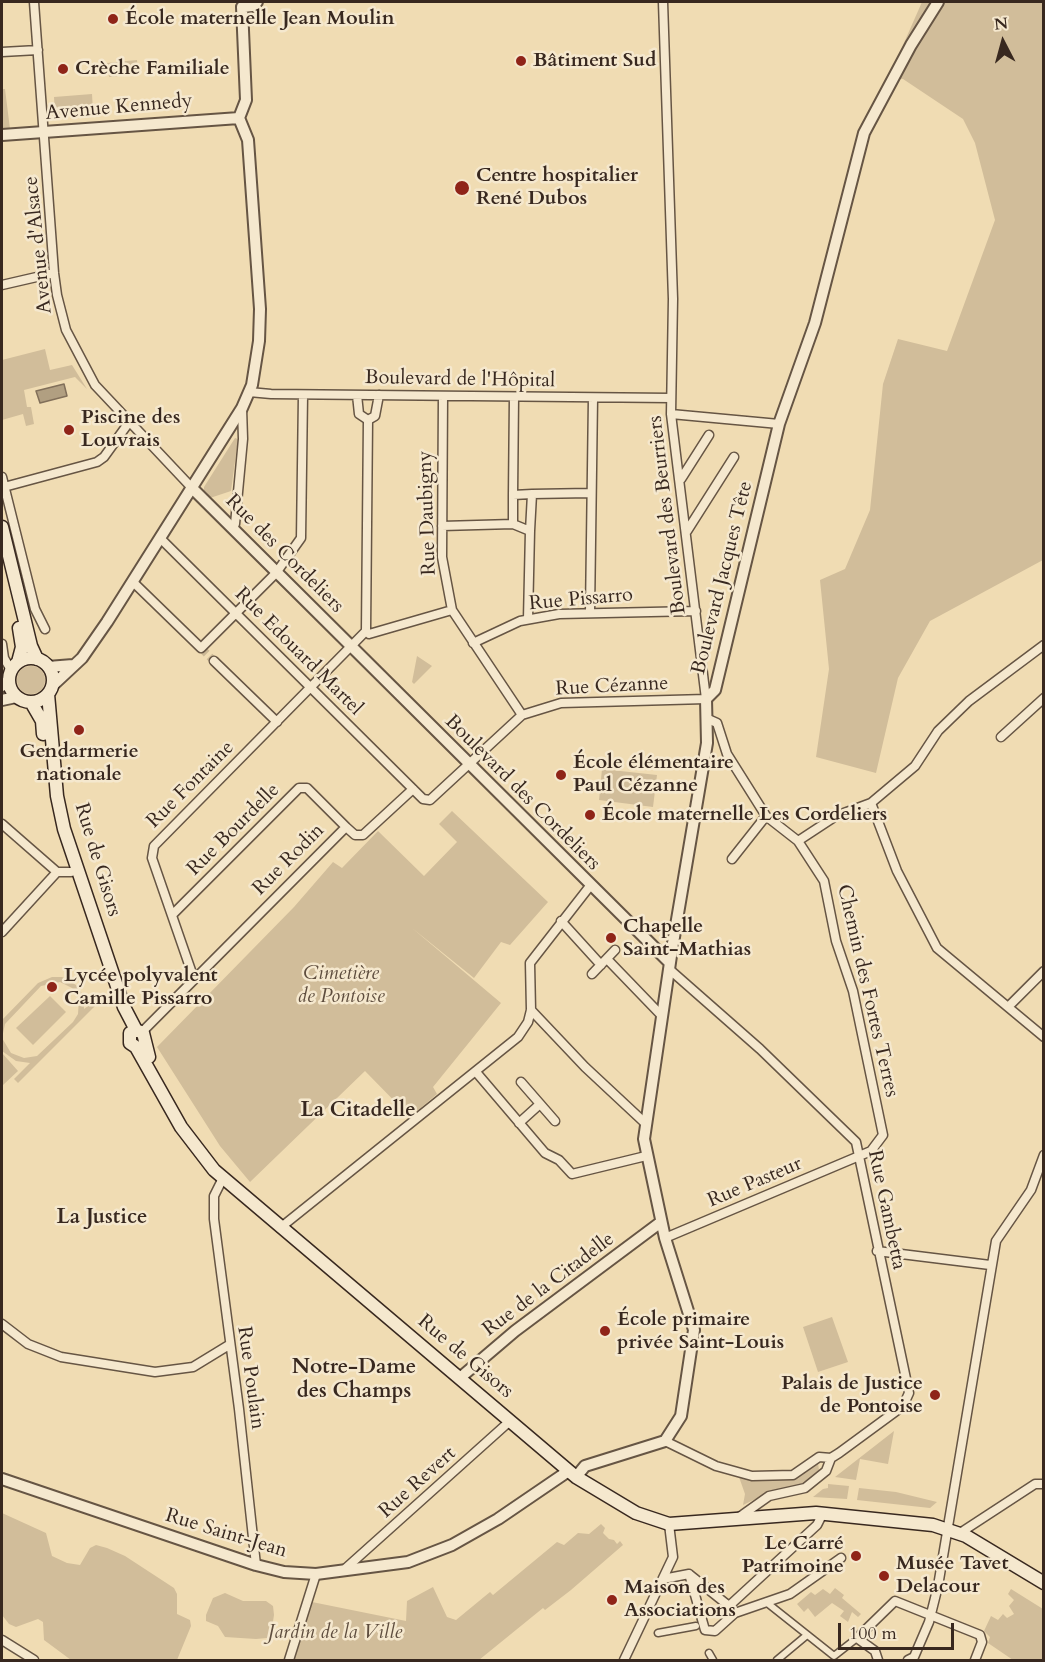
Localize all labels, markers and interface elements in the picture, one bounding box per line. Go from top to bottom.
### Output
place label: École maternelle Jean Moulin [125,7,394,31]
marker: École maternelle Jean Moulin [106,12,120,26]
north arrow [973,12,1033,72]
text: N [993,12,1009,36]
place label: Bâtiment Sud [533,49,656,73]
marker: Bâtiment Sud [514,54,528,68]
place label: Crèche Familiale [75,57,230,81]
marker: Crèche Familiale [56,62,70,76]
street label: Avenue Kennedy [45,90,193,126]
place label: Centre hospitalier René Dubos [476,164,638,211]
street label: Avenue d'Alsace [20,175,58,315]
marker: Centre hospitalier René Dubos [453,179,471,197]
street label: Boulevard de l'Hôpital [365,366,555,394]
place label: Piscine des Louvrais [81,406,180,453]
street label: Boulevard des Beurriers [644,414,692,616]
marker: Piscine des Louvrais [62,423,76,437]
street label: Rue Daubigny [414,450,442,576]
street label: Boulevard Jacques Tête [687,479,759,677]
street label: Rue des Cordeliers [220,490,348,618]
street label: Rue Edouard Martel [229,583,367,721]
street label: Rue Pissarro [528,584,634,616]
street label: Rue Cézanne [555,672,669,702]
street label: Boulevard des Cordeliers [439,710,605,876]
marker: Gendarmerie nationale [72,723,86,737]
street label: Rue Fontaine [142,736,240,834]
place label: Gendarmerie nationale [19,740,139,787]
place label: École élémentaire Paul Cézanne [573,751,734,798]
marker: École élémentaire Paul Cézanne [554,768,568,782]
street label: Rue Bourdelle [183,779,285,881]
street label: Rue de Gisors [68,800,126,920]
place label: École maternelle Les Cordeliers [602,803,887,827]
marker: École maternelle Les Cordeliers [583,808,597,822]
street label: Rue Rodin [248,819,330,901]
street label: Chemin des Fortes Terres [831,882,903,1100]
place label: Chapelle Saint-Mathias [623,915,751,962]
marker: Chapelle Saint-Mathias [604,931,618,945]
park label: Cimetière de Pontoise [297,962,385,1009]
place label: Lycée polyvalent Camille Pissarro [64,964,218,1011]
marker: Lycée polyvalent Camille Pissarro [45,980,59,994]
district label: La Citadelle [300,1098,416,1124]
street label: Rue Gambetta [862,1148,910,1272]
street label: Rue Pasteur [704,1152,806,1214]
district label: La Justice [57,1205,147,1231]
street label: Rue de la Citadelle [479,1228,619,1342]
place label: École primaire privée Saint-Louis [617,1308,784,1355]
street label: Rue de Gisors [412,1310,518,1404]
marker: École primaire privée Saint-Louis [598,1324,612,1338]
street label: Rue Poulain [231,1325,269,1431]
district label: Notre-Dame des Champs [292,1355,416,1405]
place label: Palais de Justice de Pontoise [781,1372,923,1419]
marker: Palais de Justice de Pontoise [928,1388,942,1402]
street label: Rue Revert [375,1442,461,1524]
street label: Rue Saint-Jean [162,1504,290,1564]
place label: Le Carré Patrimoine [742,1532,844,1579]
marker: Le Carré Patrimoine [849,1549,863,1563]
place label: Musée Tavet Delacour [896,1552,1008,1599]
marker: Musée Tavet Delacour [877,1569,891,1583]
place label: Maison des Associations [624,1576,736,1623]
marker: Maison des Associations [605,1593,619,1607]
scale bar [841,1611,956,1649]
park label: Jardin de la Ville [268,1621,402,1645]
text: 100 m [849,1621,897,1646]

